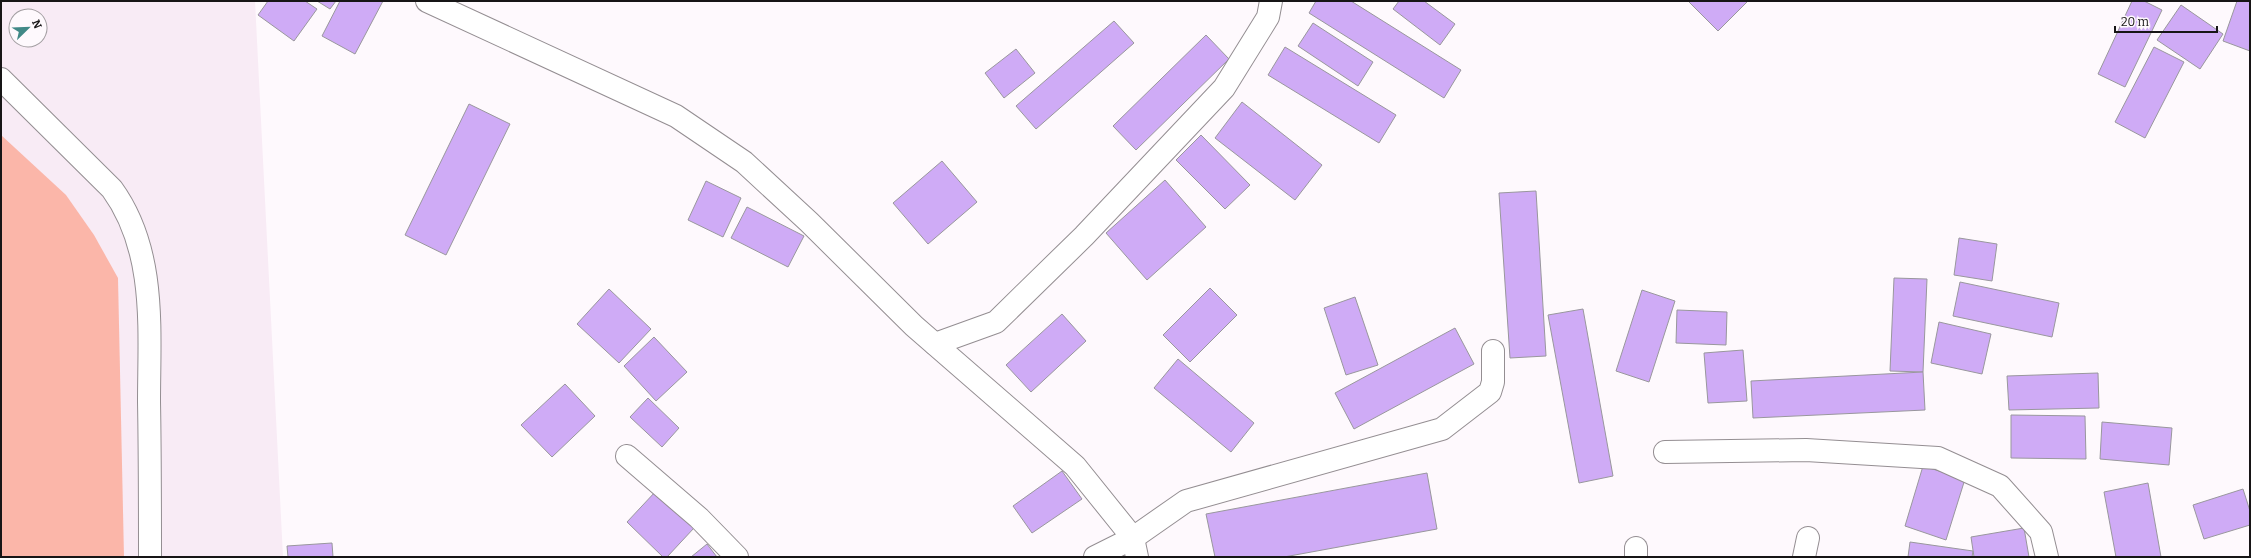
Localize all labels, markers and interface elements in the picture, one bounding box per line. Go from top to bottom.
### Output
north arrow [8,8,48,48]
scale bar [2115,8,2217,34]
text: 20 m [2121,15,2150,29]
text: N [29,18,45,31]

